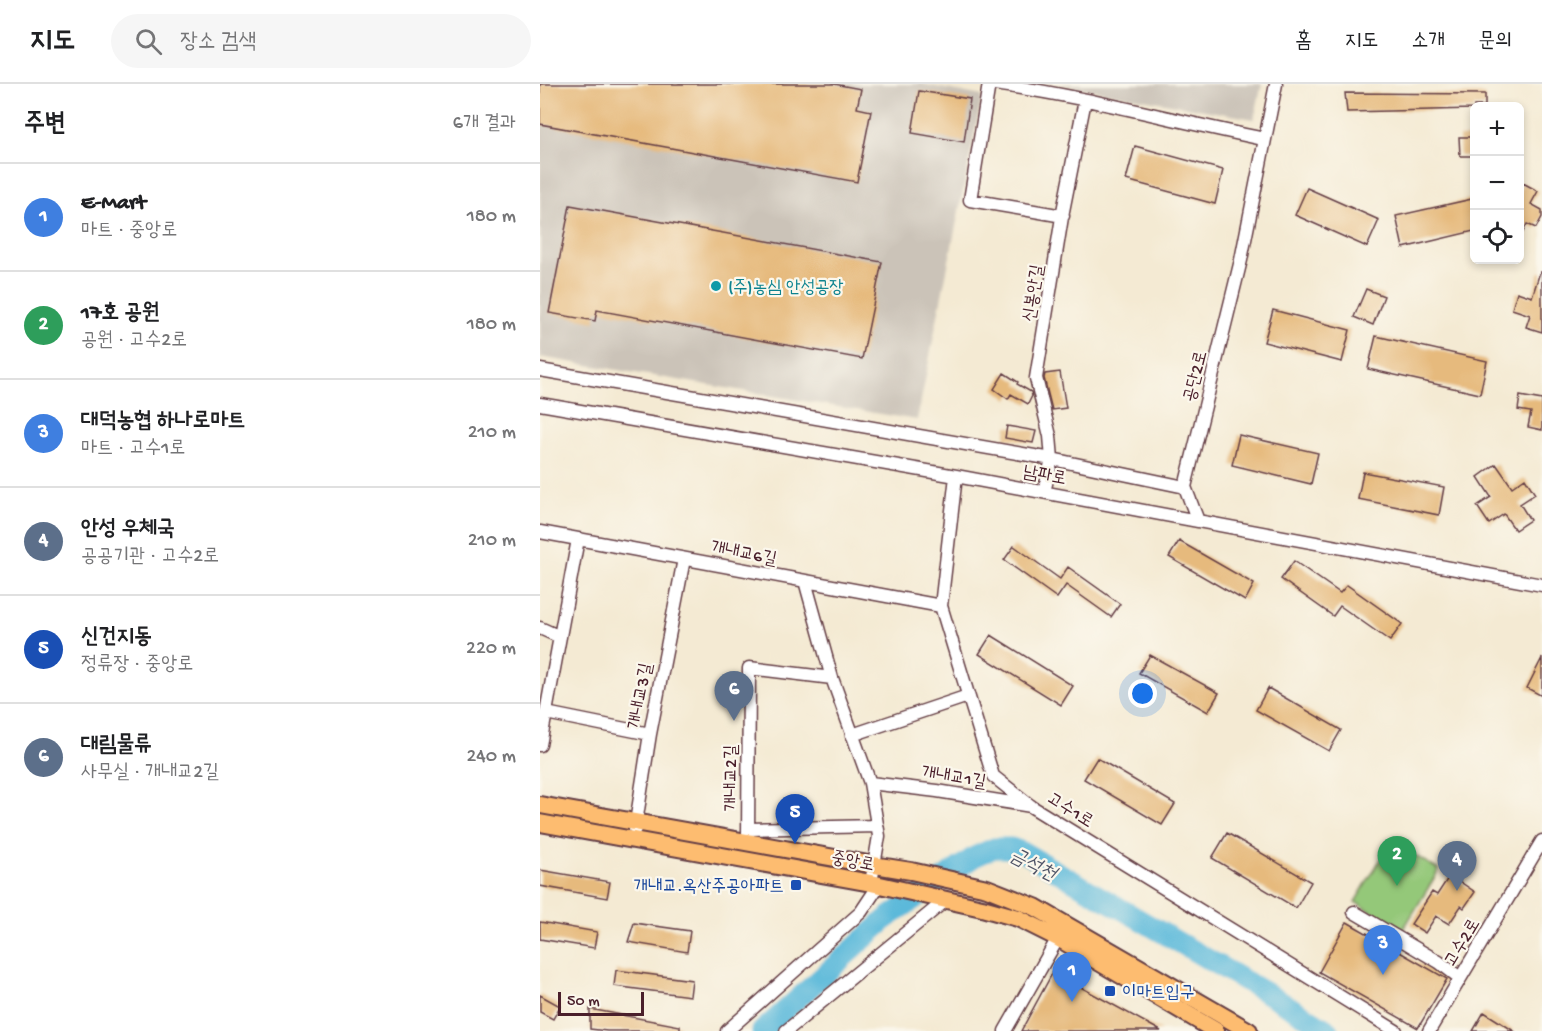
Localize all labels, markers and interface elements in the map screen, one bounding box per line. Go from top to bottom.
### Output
search box [111,14,531,68]
icon: search [132,25,165,58]
text: 지도 [30,26,75,59]
text: 장소 검색 [180,30,256,56]
text: 홈 [1295,30,1312,55]
text: 지도 [1345,30,1378,55]
text: 소개 [1411,30,1445,55]
text: 문의 [1478,30,1512,55]
map controls [1470,102,1524,264]
button: + [1470,102,1524,156]
text: 주변 [24,110,66,141]
text: 6개 결과 [453,113,516,136]
button: − [1470,156,1524,210]
text: E-Mart [81,191,146,217]
text: 1 [39,206,48,229]
text: 180 m [467,206,516,229]
button: locate [1470,210,1524,264]
text: 마트 · 중앙로 [81,220,177,243]
street label: 신봉안길 [1020,263,1049,324]
place label: (주)농심 안성공장 [728,278,844,299]
marker: (주)농심 안성공장 [709,279,723,293]
text: 17호 공원 [81,301,160,327]
text: 2 [39,314,48,337]
text: 180 m [467,314,516,337]
text: 공원 · 고수2로 [81,330,187,353]
street label: 공단2로 [1180,349,1213,405]
text: 대덕농협 하나로마트 [81,409,246,435]
text: 3 [38,422,49,445]
text: 210 m [468,422,516,445]
text: 마트 · 고수1로 [81,438,185,461]
street label: 남파로 [1021,462,1068,491]
text: 안성 우체국 [81,517,175,543]
text: 4 [39,530,48,553]
text: 210 m [468,530,516,553]
street label: 개내교6길 [709,538,779,571]
text: 공공기관 · 고수2로 [81,546,219,569]
text: 신건지동 [81,625,152,651]
text: 5 [38,638,49,661]
text: 220 m [466,638,516,661]
text: 정류장 · 중앙로 [81,654,193,677]
street label: 개내교3길 [625,661,658,732]
pin: 6 [714,672,754,721]
your location [1128,679,1157,708]
text: 대림물류 [81,733,152,759]
street label: 개내교2길 [722,744,743,811]
text: 6 [38,746,49,769]
text: 240 m [466,746,516,769]
text: 사무실 · 개내교2길 [81,762,219,785]
street label: 개내교1길 [920,763,988,794]
street label: 고수1로 [1043,789,1097,833]
pin: 5 [776,794,814,844]
pin: 2 [1378,836,1416,886]
pin: 4 [1438,842,1476,891]
water label: 금석천 [1006,845,1061,888]
street label: 중앙로 [829,848,876,877]
place label: 개내교.옥산주공아파트 [634,877,784,898]
marker: 개내교.옥산주공아파트 [789,878,803,892]
street label: 고수2로 [1441,915,1486,971]
pin: 3 [1364,926,1402,975]
pin: 1 [1052,952,1092,1002]
place label: 이마트입구 [1122,983,1194,1004]
marker: 이마트입구 [1103,984,1117,998]
scale bar [558,989,644,1016]
text: 50 m [567,993,600,1012]

